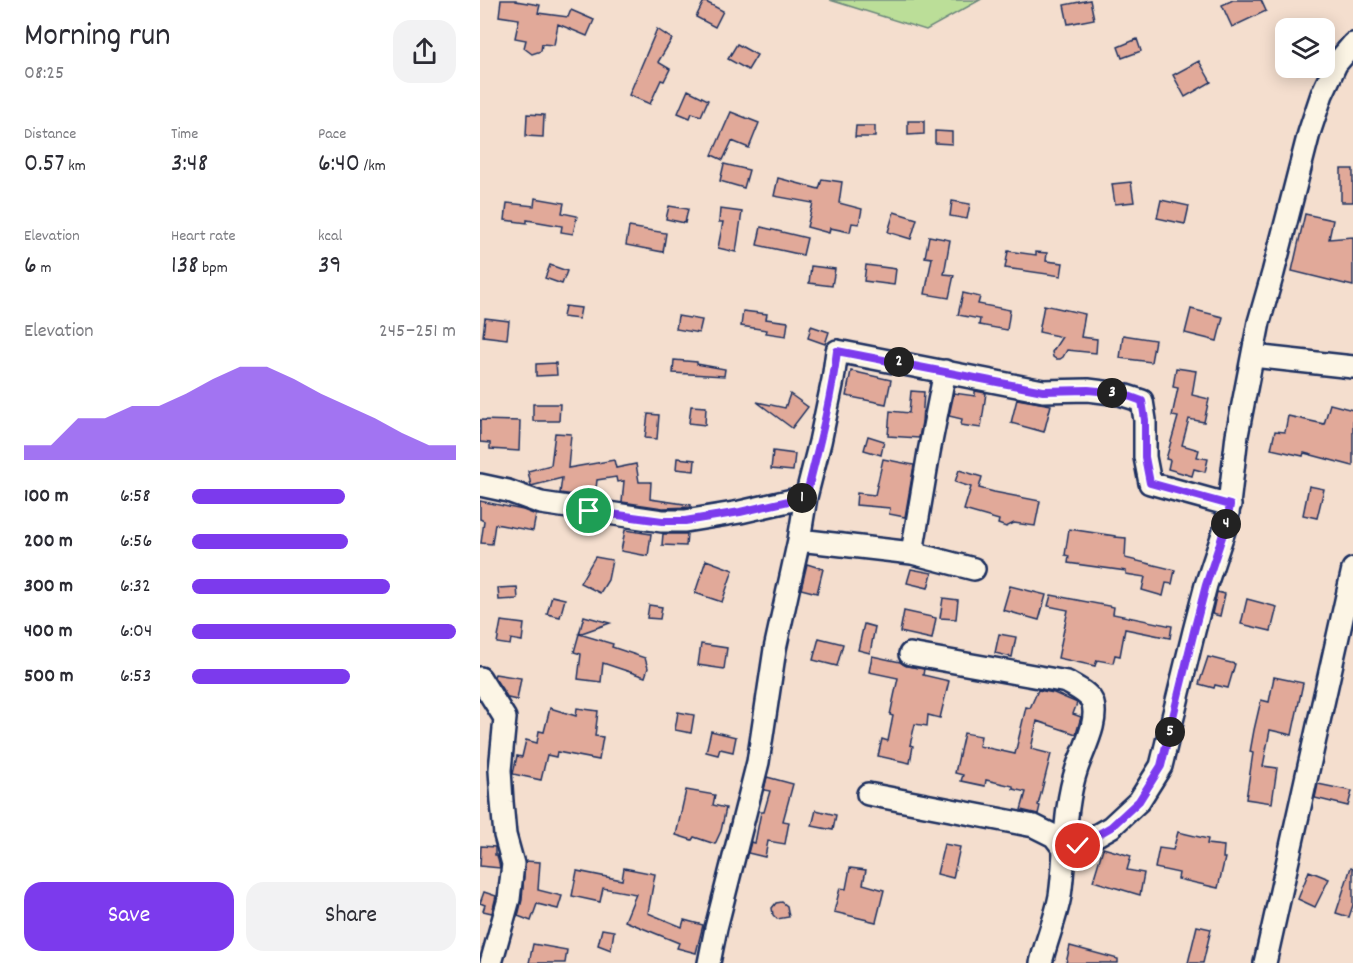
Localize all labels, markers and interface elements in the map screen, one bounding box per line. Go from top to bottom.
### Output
text: Morning run [24,14,171,61]
map controls [1275,18,1335,78]
button: layers [1275,18,1335,78]
button: share [393,20,456,83]
text: 08:25 [24,60,64,88]
text: Distance [24,123,76,146]
text: Time [171,123,198,146]
text: Pace [318,123,346,146]
text: 0.57 [24,146,64,183]
text: 3:48 [171,146,208,183]
text: 6:40 [318,146,360,183]
text: km [64,155,86,178]
text: /km [360,155,386,178]
text: Elevation [24,225,80,248]
text: Heart rate [171,225,236,248]
text: kcal [318,225,342,248]
text: 6 [24,248,37,285]
text: 138 [171,248,199,285]
text: 39 [318,248,341,285]
text: m [37,257,51,280]
text: bpm [199,257,228,280]
text: Elevation [24,318,94,346]
text: 245–251 m [379,318,456,346]
pin: 2 [884,347,914,377]
text: 2 [896,350,903,373]
pin: 3 [1097,378,1127,408]
text: 3 [1108,381,1116,404]
text: 100 m [24,483,69,511]
text: 6:58 [120,483,150,511]
pin: 1 [787,483,817,513]
pin [563,485,614,536]
text: 1 [800,486,804,509]
icon: arrive [572,494,605,527]
pin: 4 [1211,509,1241,539]
text: 4 [1223,512,1229,535]
text: 200 m [24,528,73,556]
text: 6:56 [120,528,152,556]
text: 300 m [24,573,73,601]
text: 6:32 [120,573,151,601]
text: 400 m [24,618,72,646]
text: 6:04 [120,618,152,646]
text: 500 m [24,663,73,691]
text: 6:53 [120,663,151,691]
pin: 5 [1155,717,1185,747]
text: 5 [1166,720,1174,743]
pin [1052,820,1103,871]
icon: check [1061,829,1094,862]
button: Save [24,882,234,951]
button: Share [246,882,456,951]

